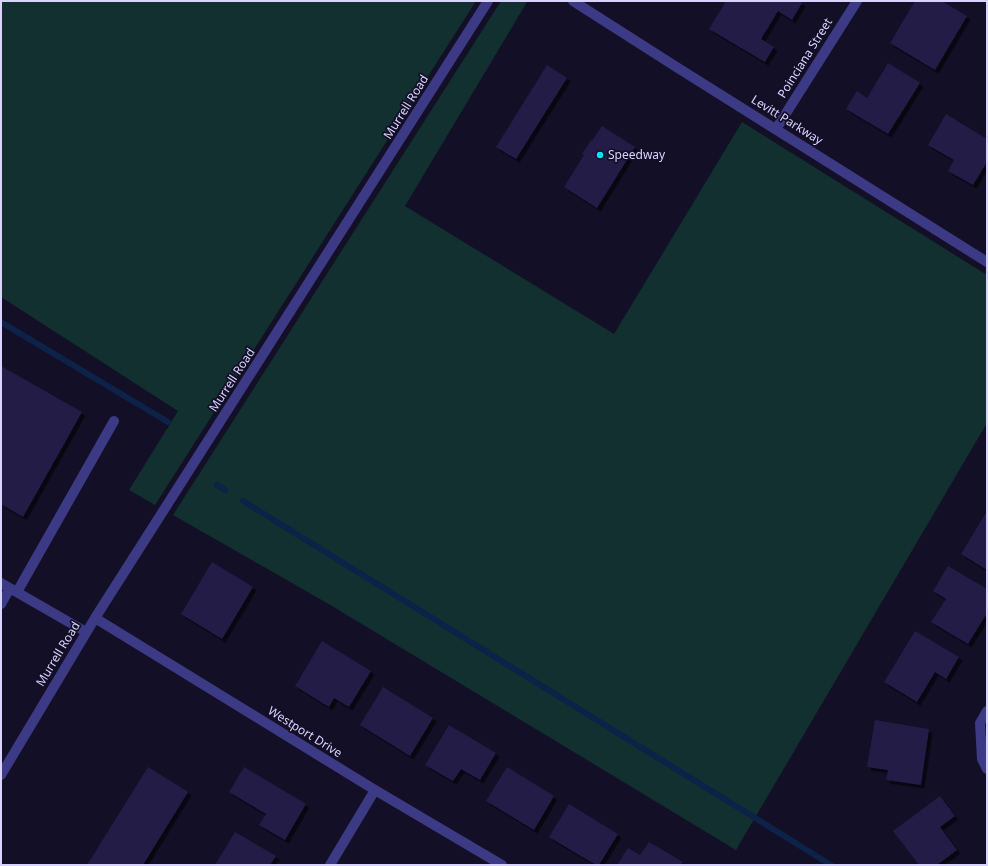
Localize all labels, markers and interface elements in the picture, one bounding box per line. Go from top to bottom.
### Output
street label: Poinciana Street [773,14,836,101]
street label: Murrell Road [379,71,432,142]
street label: Levitt Parkway [748,91,827,149]
place label: Speedway [608,146,666,163]
marker: Speedway [595,150,605,160]
street label: Murrell Road [205,345,259,415]
street label: Murrell Road [32,618,84,689]
street label: Westport Drive [265,702,346,761]

